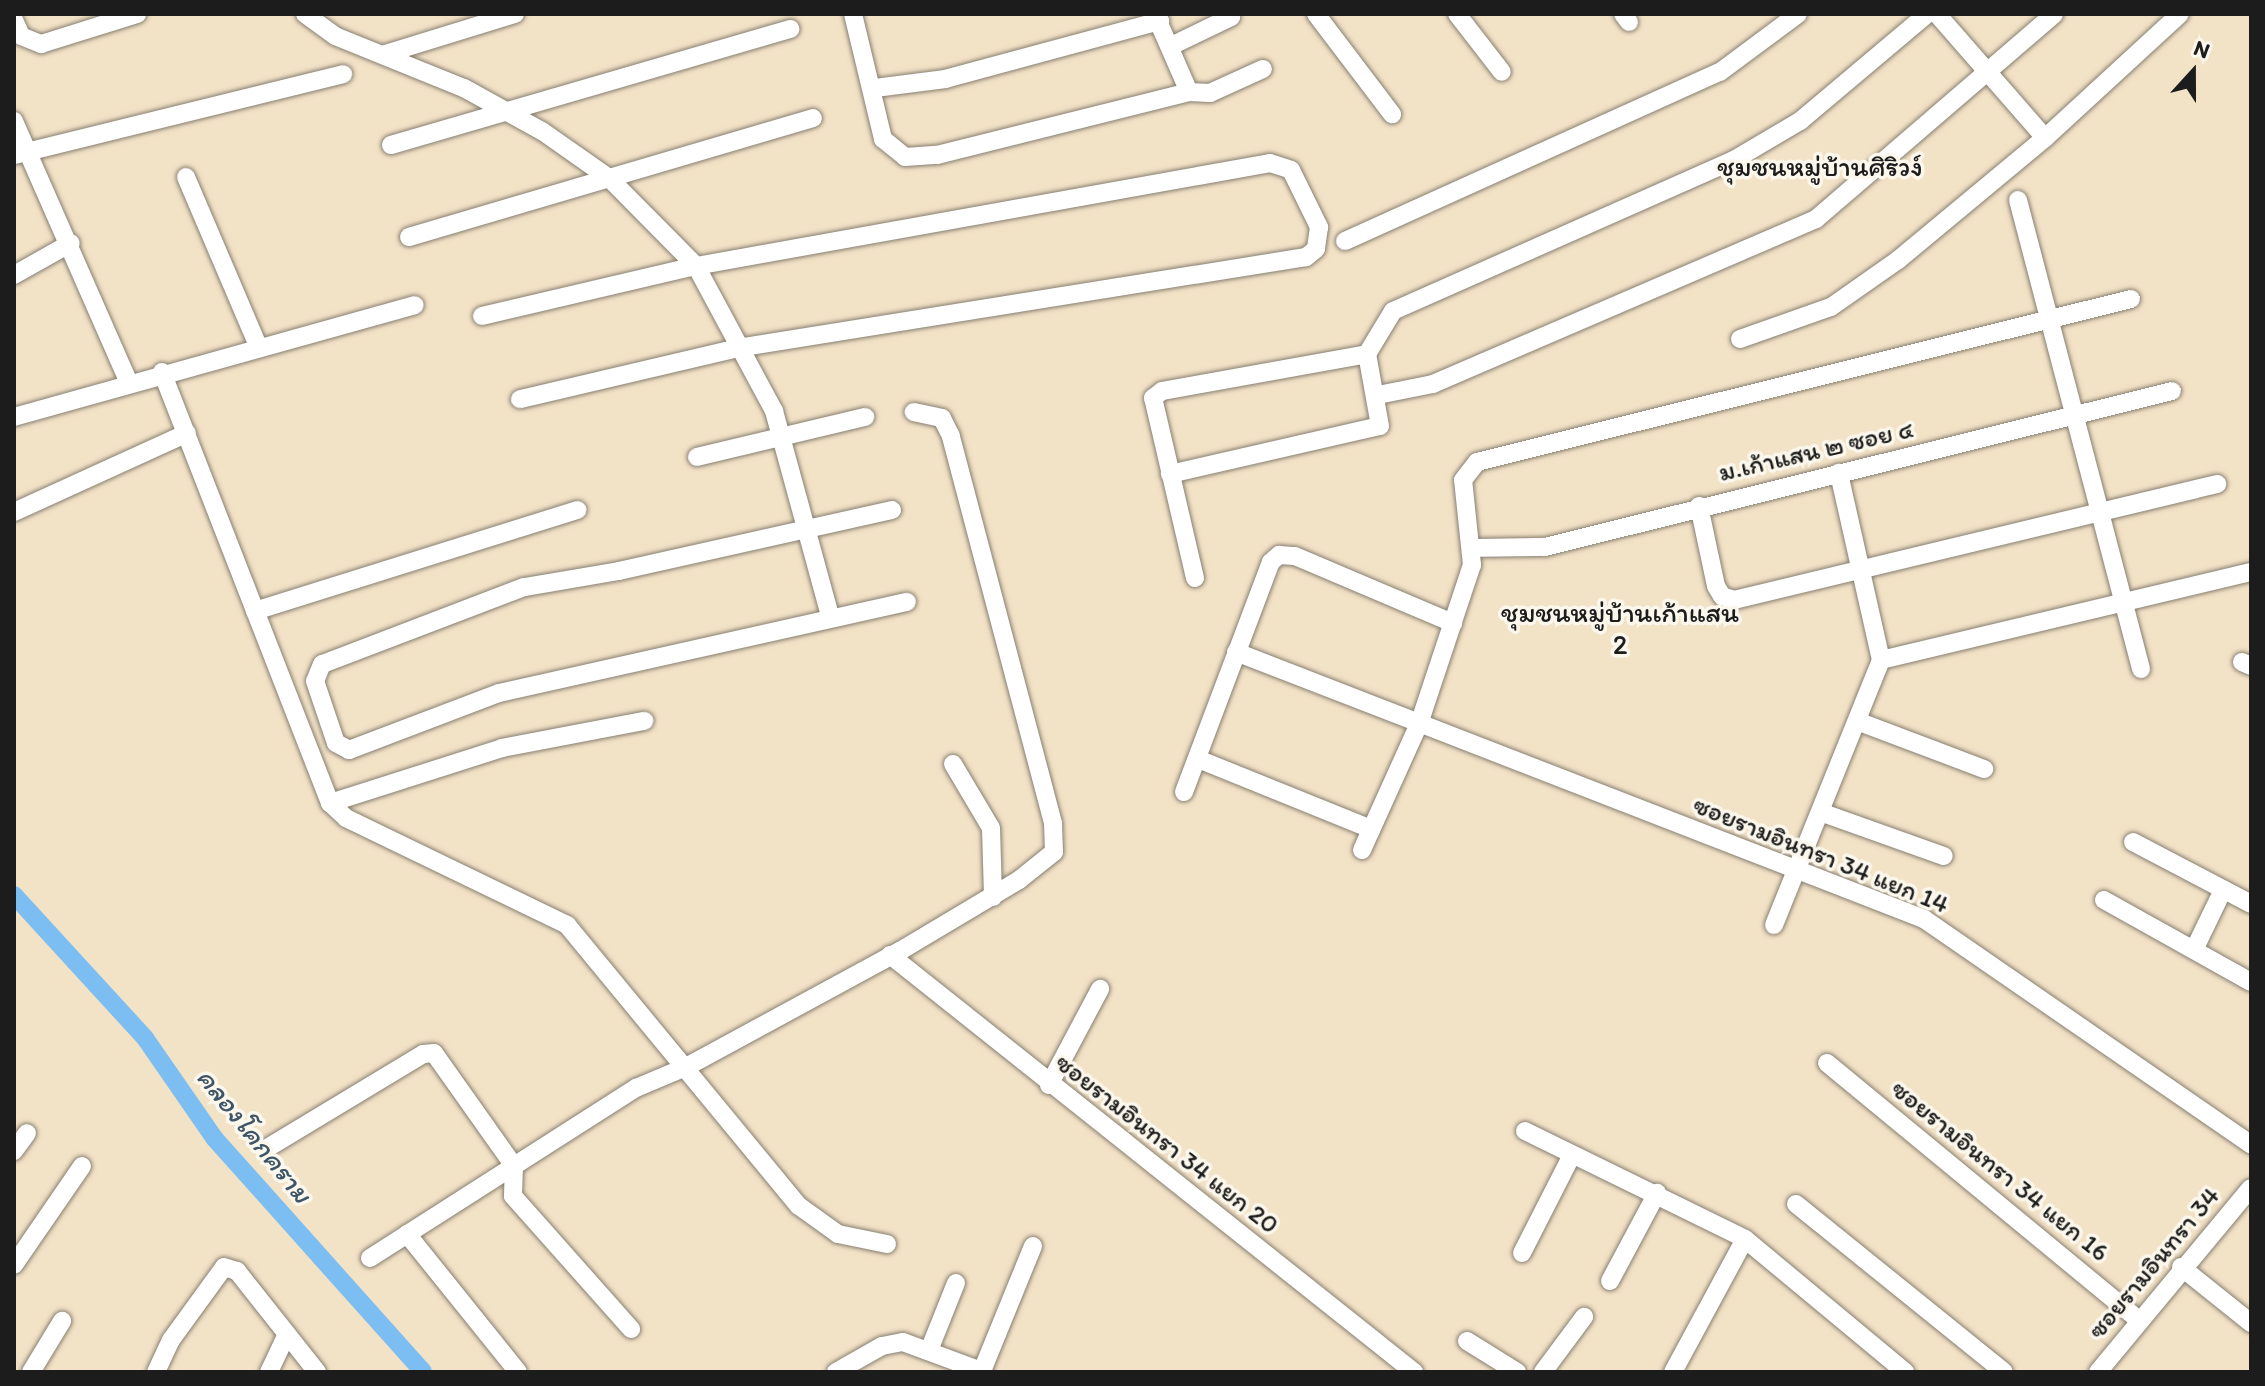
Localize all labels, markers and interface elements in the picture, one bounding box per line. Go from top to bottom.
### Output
north arrow [2153,32,2233,112]
text: N [2190,34,2214,64]
district label: ชุมชนหมู่บ้านศิริวง์ [1717,149,1923,183]
street label: ม.เก้าแสน ๒ ซอย ๔ [1716,413,1916,489]
district label: ชุมชนหมู่บ้านเก้าแสน 2 [1501,595,1739,661]
street label: ซอยรามอินทรา 34 แยก 14 [1689,789,1953,921]
street label: ซอยรามอินทรา 34 แยก 20 [1049,1047,1285,1241]
water label: คลองโคกคราม [190,1061,320,1209]
street label: ซอยรามอินทรา 34 แยก 16 [1885,1074,2115,1268]
street label: ซอยรามอินทรา 34 [2082,1181,2226,1345]

